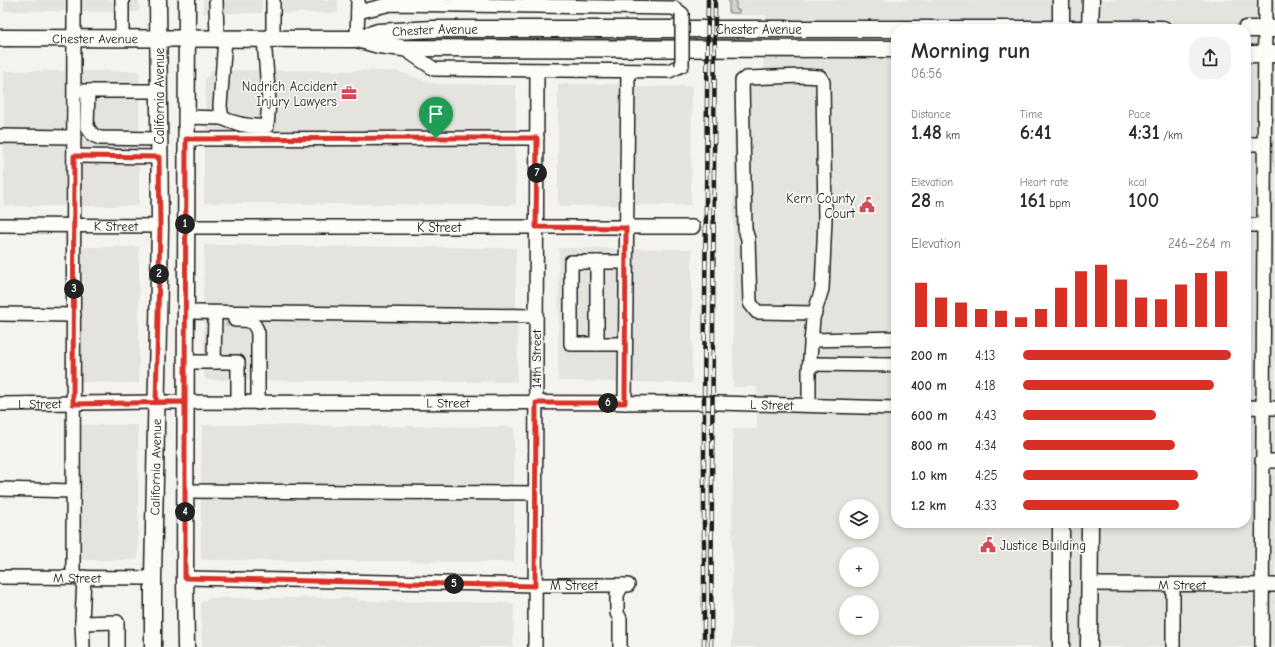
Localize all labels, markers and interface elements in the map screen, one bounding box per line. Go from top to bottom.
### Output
street label: Chester Avenue [392,22,478,39]
street label: Chester Avenue [716,22,802,37]
street label: Chester Avenue [52,31,138,46]
button: share [1189,37,1231,79]
text: Morning run [911,38,1030,64]
street label: California Avenue [152,47,167,144]
text: 06:56 [911,66,942,81]
place label: Nadrich Accident Injury Lawyers [242,79,338,109]
office icon: Nadrich Accident Injury Lawyers [340,84,358,102]
pin [419,97,453,138]
icon: arrive [425,103,447,125]
text: Distance [911,108,950,121]
text: Time [1020,108,1043,121]
text: Pace [1128,108,1151,121]
text: 1.48 [911,121,942,144]
text: 6:41 [1020,121,1052,144]
text: 4:31 [1128,121,1160,144]
text: km [942,129,960,142]
text: /km [1160,129,1182,142]
pin: 7 [527,163,547,183]
text: 7 [535,166,539,179]
text: Elevation [911,176,953,189]
text: Heart rate [1020,176,1068,189]
text: kcal [1128,176,1147,189]
text: 28 [911,189,931,212]
text: 161 [1020,189,1046,212]
text: 100 [1128,189,1159,212]
place label: Kern County Court [786,191,856,221]
public building icon: Kern County Court [858,196,876,214]
text: m [931,197,944,210]
text: bpm [1046,197,1070,210]
pin: 1 [175,214,195,234]
text: 1 [183,217,187,230]
street label: K Street [94,219,139,234]
street label: K Street [417,220,462,235]
text: Elevation [911,236,961,251]
text: 246–264 m [1168,236,1231,251]
pin: 2 [149,264,169,284]
text: 2 [156,267,162,280]
pin: 3 [64,279,84,299]
text: 3 [71,282,77,295]
street label: 14th Street [529,328,544,389]
text: 200 m [911,348,947,363]
text: 4:13 [975,348,995,363]
text: 400 m [911,378,947,393]
text: 4:18 [975,378,996,393]
pin: 6 [598,393,618,413]
street label: L Street [426,395,471,411]
street label: L Street [18,396,63,412]
text: 6 [605,396,611,409]
street label: L Street [750,397,795,413]
text: 600 m [911,408,948,423]
text: 4:43 [975,408,997,423]
street label: California Avenue [147,418,164,516]
text: 800 m [911,438,948,453]
text: 4:34 [975,438,997,453]
text: 1.0 km [911,468,947,483]
text: 4:25 [975,468,998,483]
text: 1.2 km [911,498,946,513]
text: 4:33 [975,498,997,513]
map controls [839,499,879,635]
button: layers [839,499,879,539]
pin: 4 [175,502,195,522]
text: 4 [182,505,188,518]
public building icon: Justice Building [979,536,997,554]
place label: Justice Building [1000,538,1086,553]
button: + [839,547,879,587]
street label: M Street [53,570,102,586]
pin: 5 [444,574,464,594]
text: 5 [451,577,457,590]
street label: M Street [1158,577,1207,593]
street label: M Street [550,578,599,593]
button: − [839,595,879,635]

